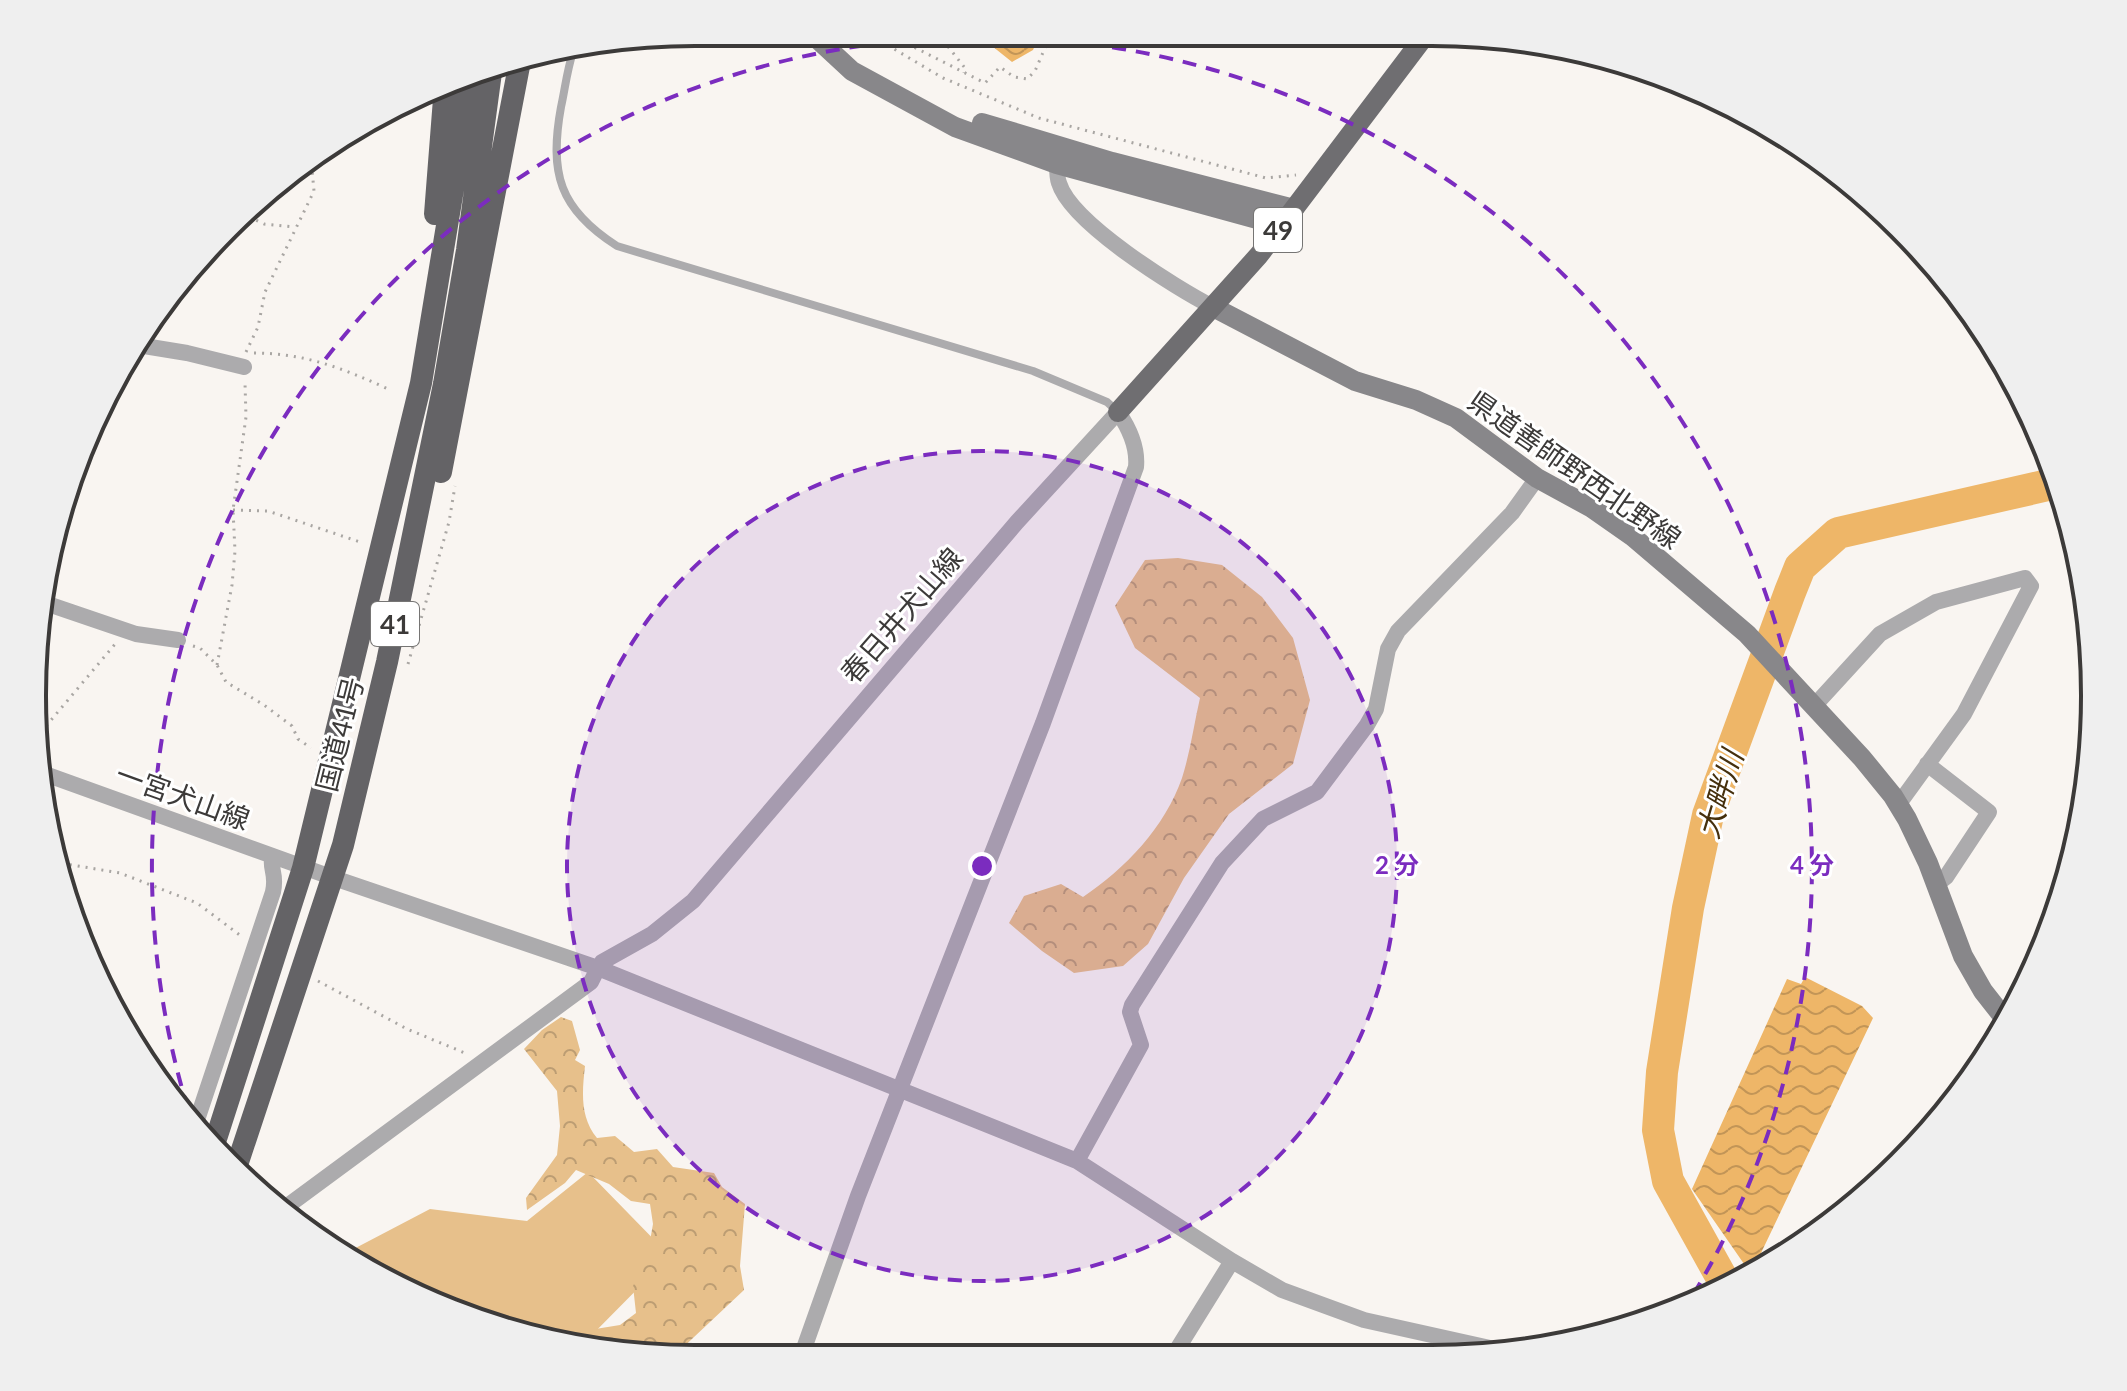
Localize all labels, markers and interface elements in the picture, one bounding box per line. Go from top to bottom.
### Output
road number: 49 [1254,208,1302,252]
street label: 県道善師野西北野線 [1462,383,1688,555]
street label: 春日井犬山線 [833,540,969,690]
road number: 41 [371,602,419,646]
street label: 国道41号 [308,673,370,795]
water label: 大畔川 [1689,743,1750,842]
street label: 一宮犬山線 [111,756,255,836]
text: 2 分 [1375,850,1419,879]
text: 4 分 [1790,850,1834,879]
centre of rings [968,852,996,880]

